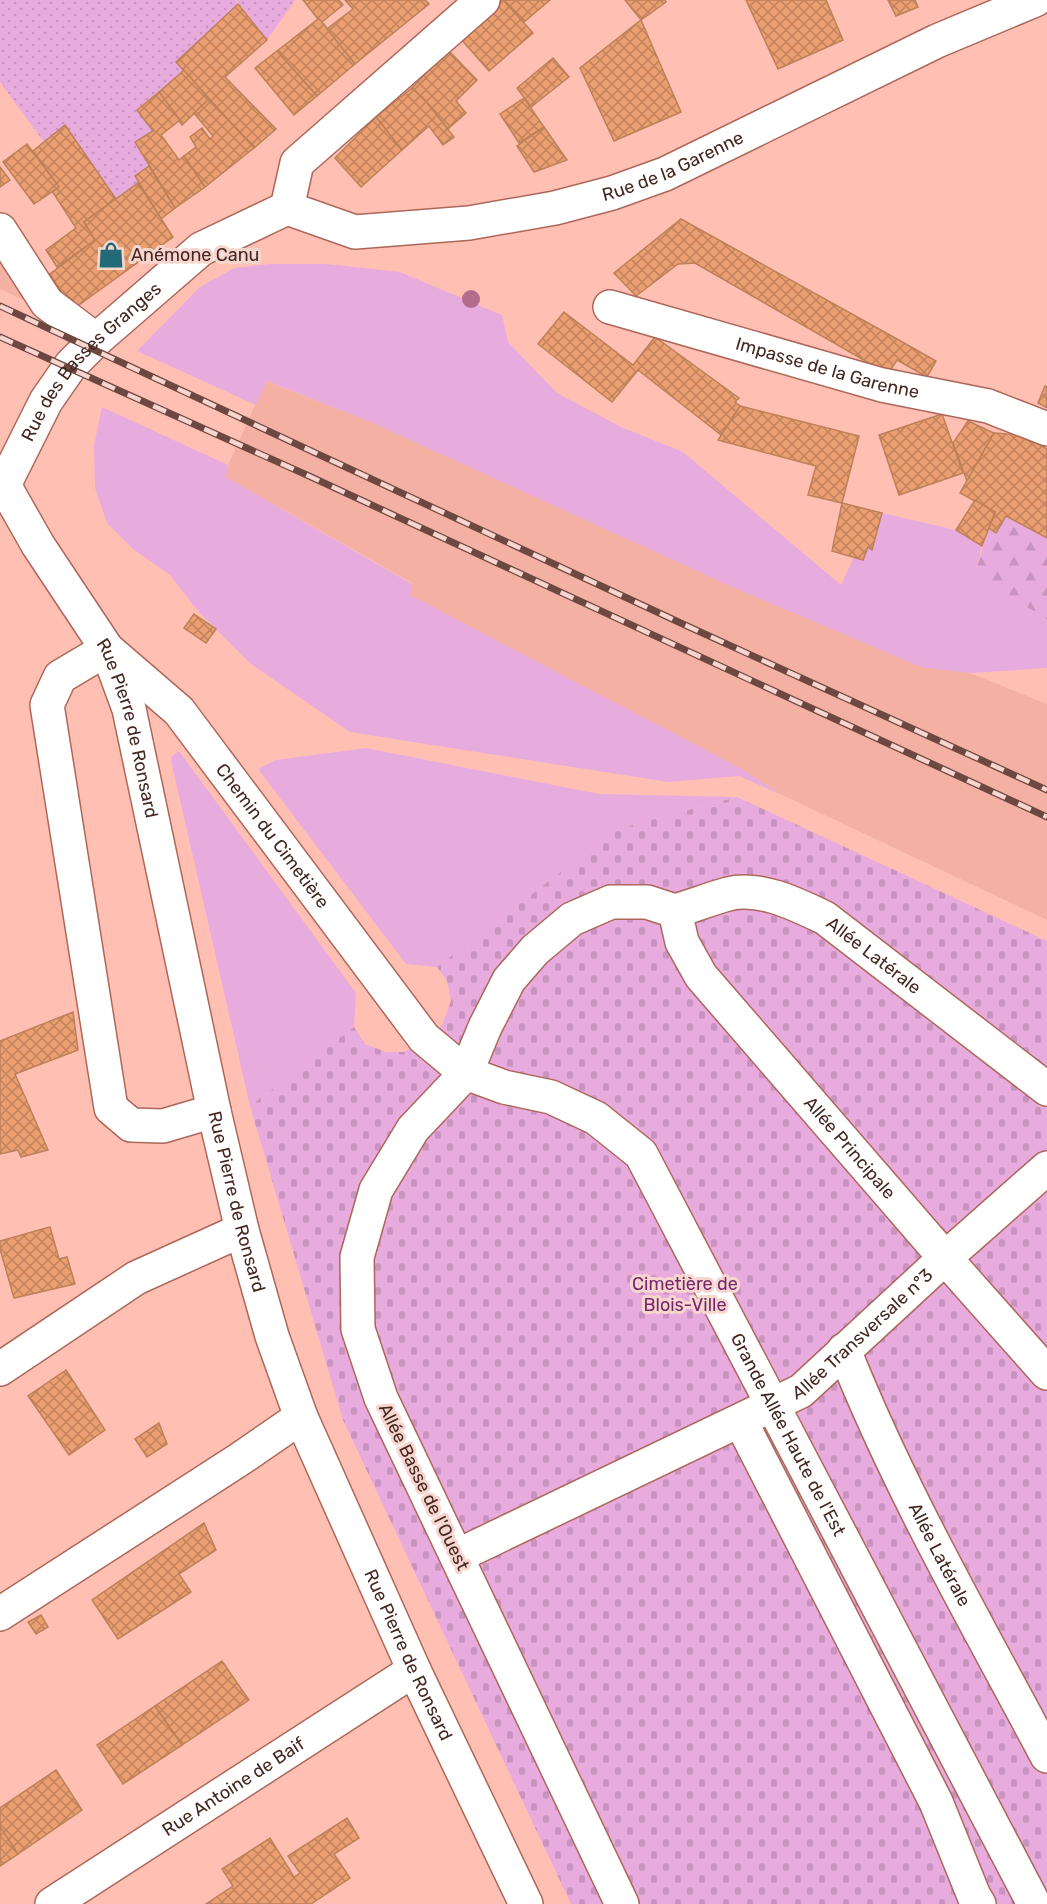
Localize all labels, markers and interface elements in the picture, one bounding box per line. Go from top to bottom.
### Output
street label: Rue de la Garenne [600,126,747,206]
shop icon: Anémone Canu [96,240,126,270]
place label: Anémone Canu [131,244,259,266]
street label: Rue des Basses Granges [17,278,166,445]
street label: Impasse de la Garenne [733,333,921,403]
street label: Rue Pierre de Ronsard [92,634,163,820]
street label: Chemin du Cimetière [211,759,334,913]
street label: Allée Latérale [822,912,925,999]
street label: Allée Principale [799,1092,900,1204]
street label: Rue Pierre de Ronsard [203,1109,270,1295]
street label: Allée Transversale n°3 [789,1264,937,1405]
park label: Cimetière de Blois-Ville [632,1273,738,1316]
street label: Grande Allée Haute de l'Est [726,1329,850,1540]
street label: Allée Basse de l'Ouest [374,1400,474,1574]
street label: Allée Latérale [904,1499,976,1610]
street label: Rue Pierre de Ronsard [359,1566,457,1744]
street label: Rue Antoine de Baif [158,1733,309,1841]

